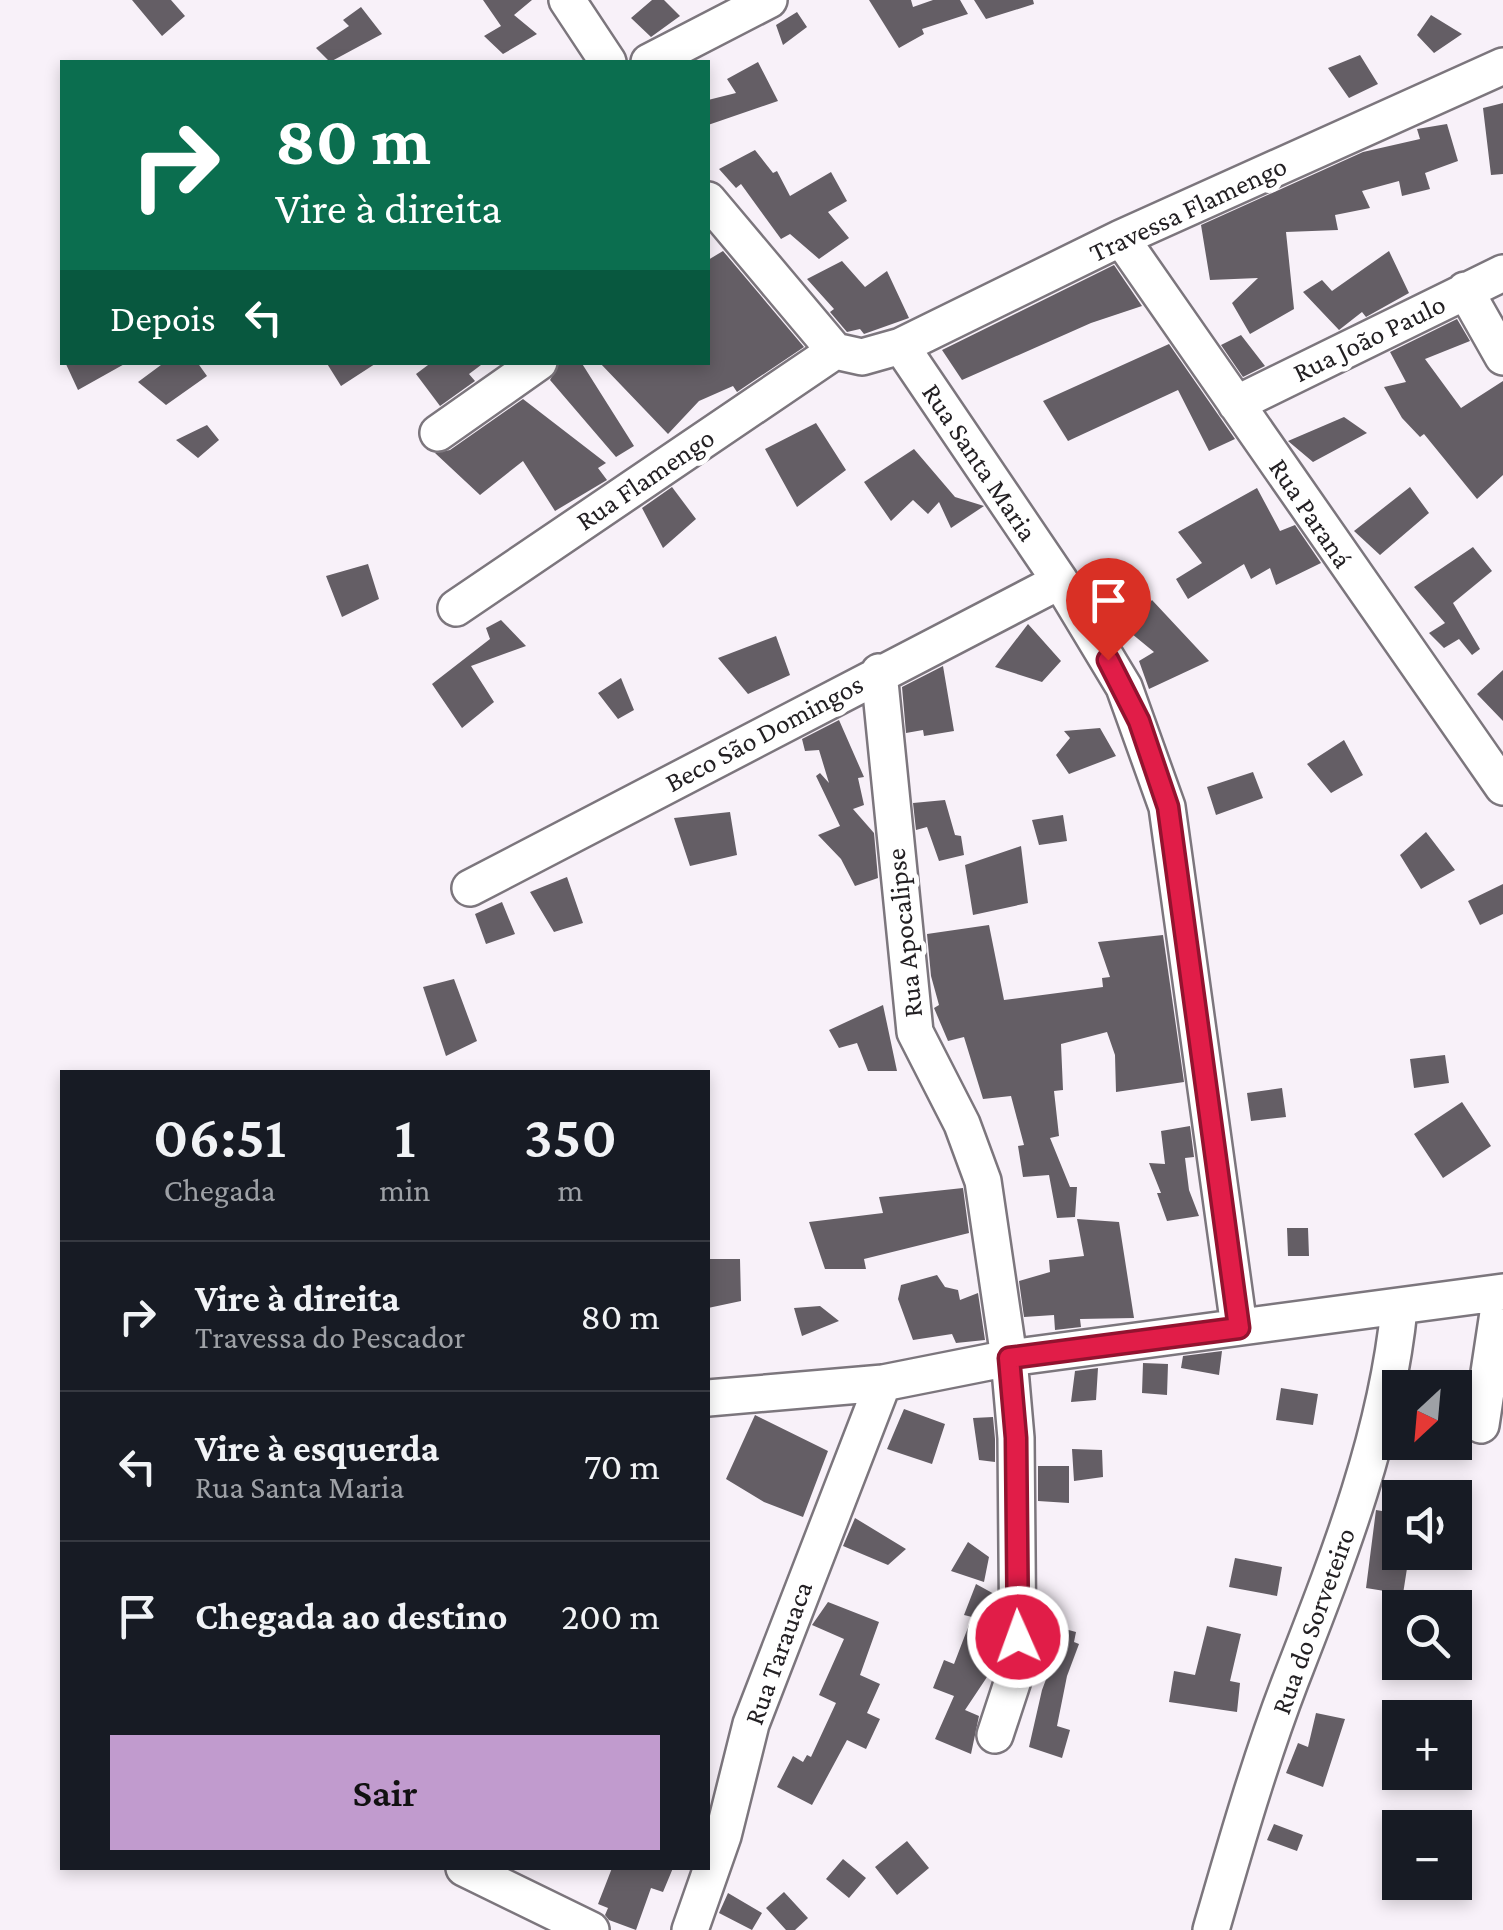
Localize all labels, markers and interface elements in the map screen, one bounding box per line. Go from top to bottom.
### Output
icon: right [110,100,240,230]
text: 80 m [275,101,431,179]
street label: Travessa Flamengo [1085,150,1291,268]
text: Vire à direita [275,183,502,233]
street label: Rua João Paulo [1288,288,1450,388]
icon: left [236,290,291,345]
text: Depois [110,297,216,339]
street label: Rua Santa Maria [916,377,1044,547]
street label: Rua Flamengo [570,422,720,536]
street label: Rua Paraná [1263,452,1359,574]
pin [1066,558,1151,661]
icon: arrive [1081,573,1136,628]
street label: Beco São Domingos [660,668,868,798]
street label: Rua Apocalipse [880,847,928,1019]
text: 06:51 [153,1103,286,1170]
text: 1 [394,1103,416,1170]
text: 350 [524,1103,617,1170]
text: Chegada [164,1172,276,1208]
text: min [379,1172,431,1208]
text: m [557,1172,583,1208]
text: Vire à direita [195,1277,400,1319]
icon: right [110,1289,165,1344]
text: 80 m [580,1295,660,1337]
text: Travessa do Pescador [195,1319,465,1355]
north arrow [1382,1370,1472,1460]
map controls [1382,1370,1472,1900]
text: Vire à esquerda [195,1427,439,1469]
icon: left [110,1439,165,1494]
text: 70 m [584,1445,660,1487]
text: Rua Santa Maria [195,1469,404,1505]
button: sound [1382,1480,1472,1570]
street label: Rua do Sorveteiro [1265,1524,1361,1718]
street label: Rua Tarauaca [738,1577,818,1729]
position arrow [966,1585,1070,1689]
icon: arrive [110,1589,165,1644]
button: search [1382,1590,1472,1680]
text: Chegada ao destino [195,1595,508,1637]
text: 200 m [561,1595,660,1637]
button: + [1382,1700,1472,1790]
button: Sair [110,1735,660,1850]
button: − [1382,1810,1472,1900]

